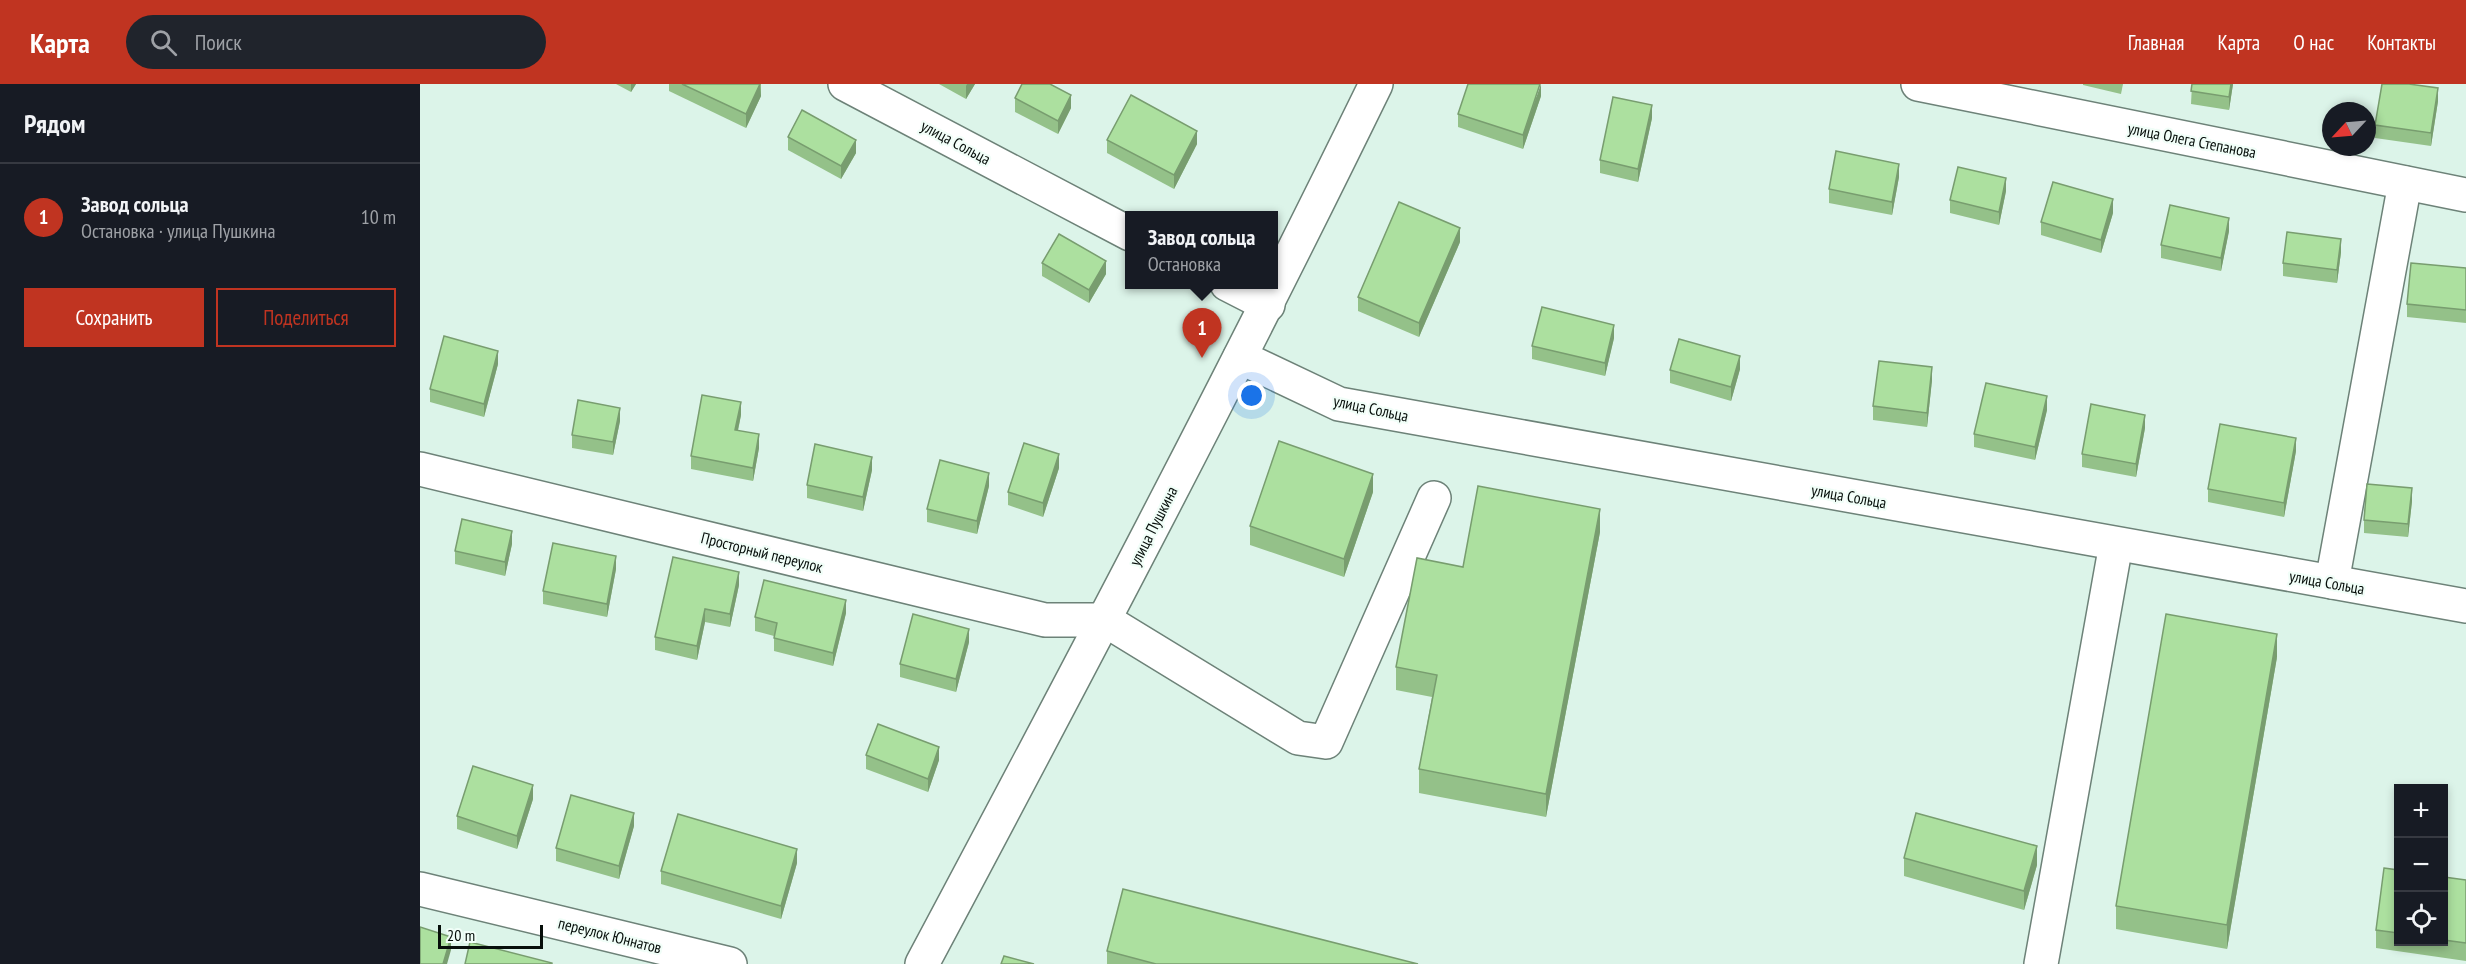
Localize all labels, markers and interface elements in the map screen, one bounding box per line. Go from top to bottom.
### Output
search box [126,15,546,69]
text: Карта [30,24,90,61]
icon: search [147,26,180,59]
text: Поиск [195,28,242,56]
text: Главная [2128,29,2184,56]
text: Карта [2217,29,2260,56]
text: О нас [2293,29,2334,56]
text: Контакты [2367,29,2436,56]
north arrow [2322,102,2376,156]
text: Рядом [24,107,85,140]
street label: улица Сольца [918,115,994,169]
street label: улица Олега Степанова [2126,118,2258,162]
text: Завод сольца [81,190,189,218]
text: 1 [39,204,48,230]
text: 10 m [361,204,396,230]
popup [1125,211,1278,289]
text: Остановка · улица Пушкина [81,218,275,244]
text: Завод сольца [1148,223,1255,251]
text: Остановка [1148,251,1221,277]
button: Сохранить [24,288,204,347]
button: Поделиться [216,288,396,347]
pin: 1 [1182,308,1222,358]
your location [1237,381,1266,410]
street label: улица Сольца [1332,390,1410,426]
street label: улица Сольца [1810,480,1888,512]
street label: улица Пушкина [1124,483,1182,569]
street label: Просторный переулок [699,527,826,577]
street label: улица Сольца [2288,566,2366,598]
map controls [2394,784,2448,946]
button: + [2394,784,2448,838]
button: − [2394,838,2448,892]
button: locate [2394,892,2448,946]
street label: переулок Юннатов [556,913,664,957]
scale bar [438,922,543,950]
text: 20 m [447,925,475,945]

